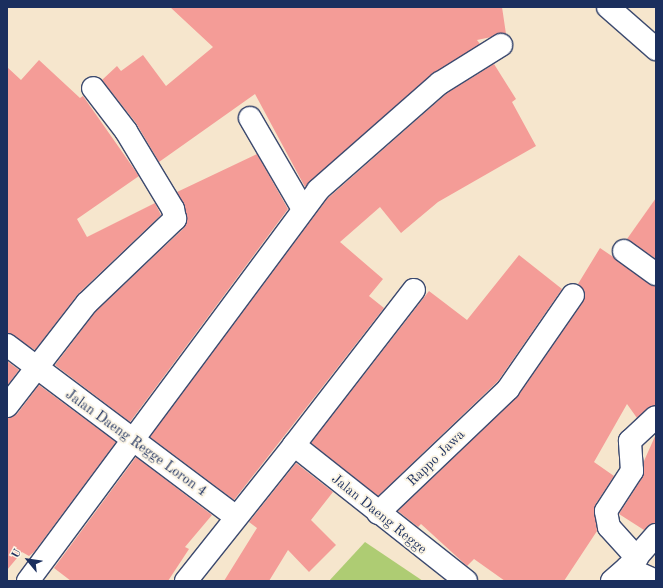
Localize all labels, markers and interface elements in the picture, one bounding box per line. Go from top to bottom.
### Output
street label: Jalan Daeng Regge Loron 4 [62,386,210,500]
street label: Rappo Jawa [404,426,468,490]
street label: Jalan Daeng Regge [328,470,430,558]
north arrow [8,540,48,580]
text: U [10,547,24,560]

